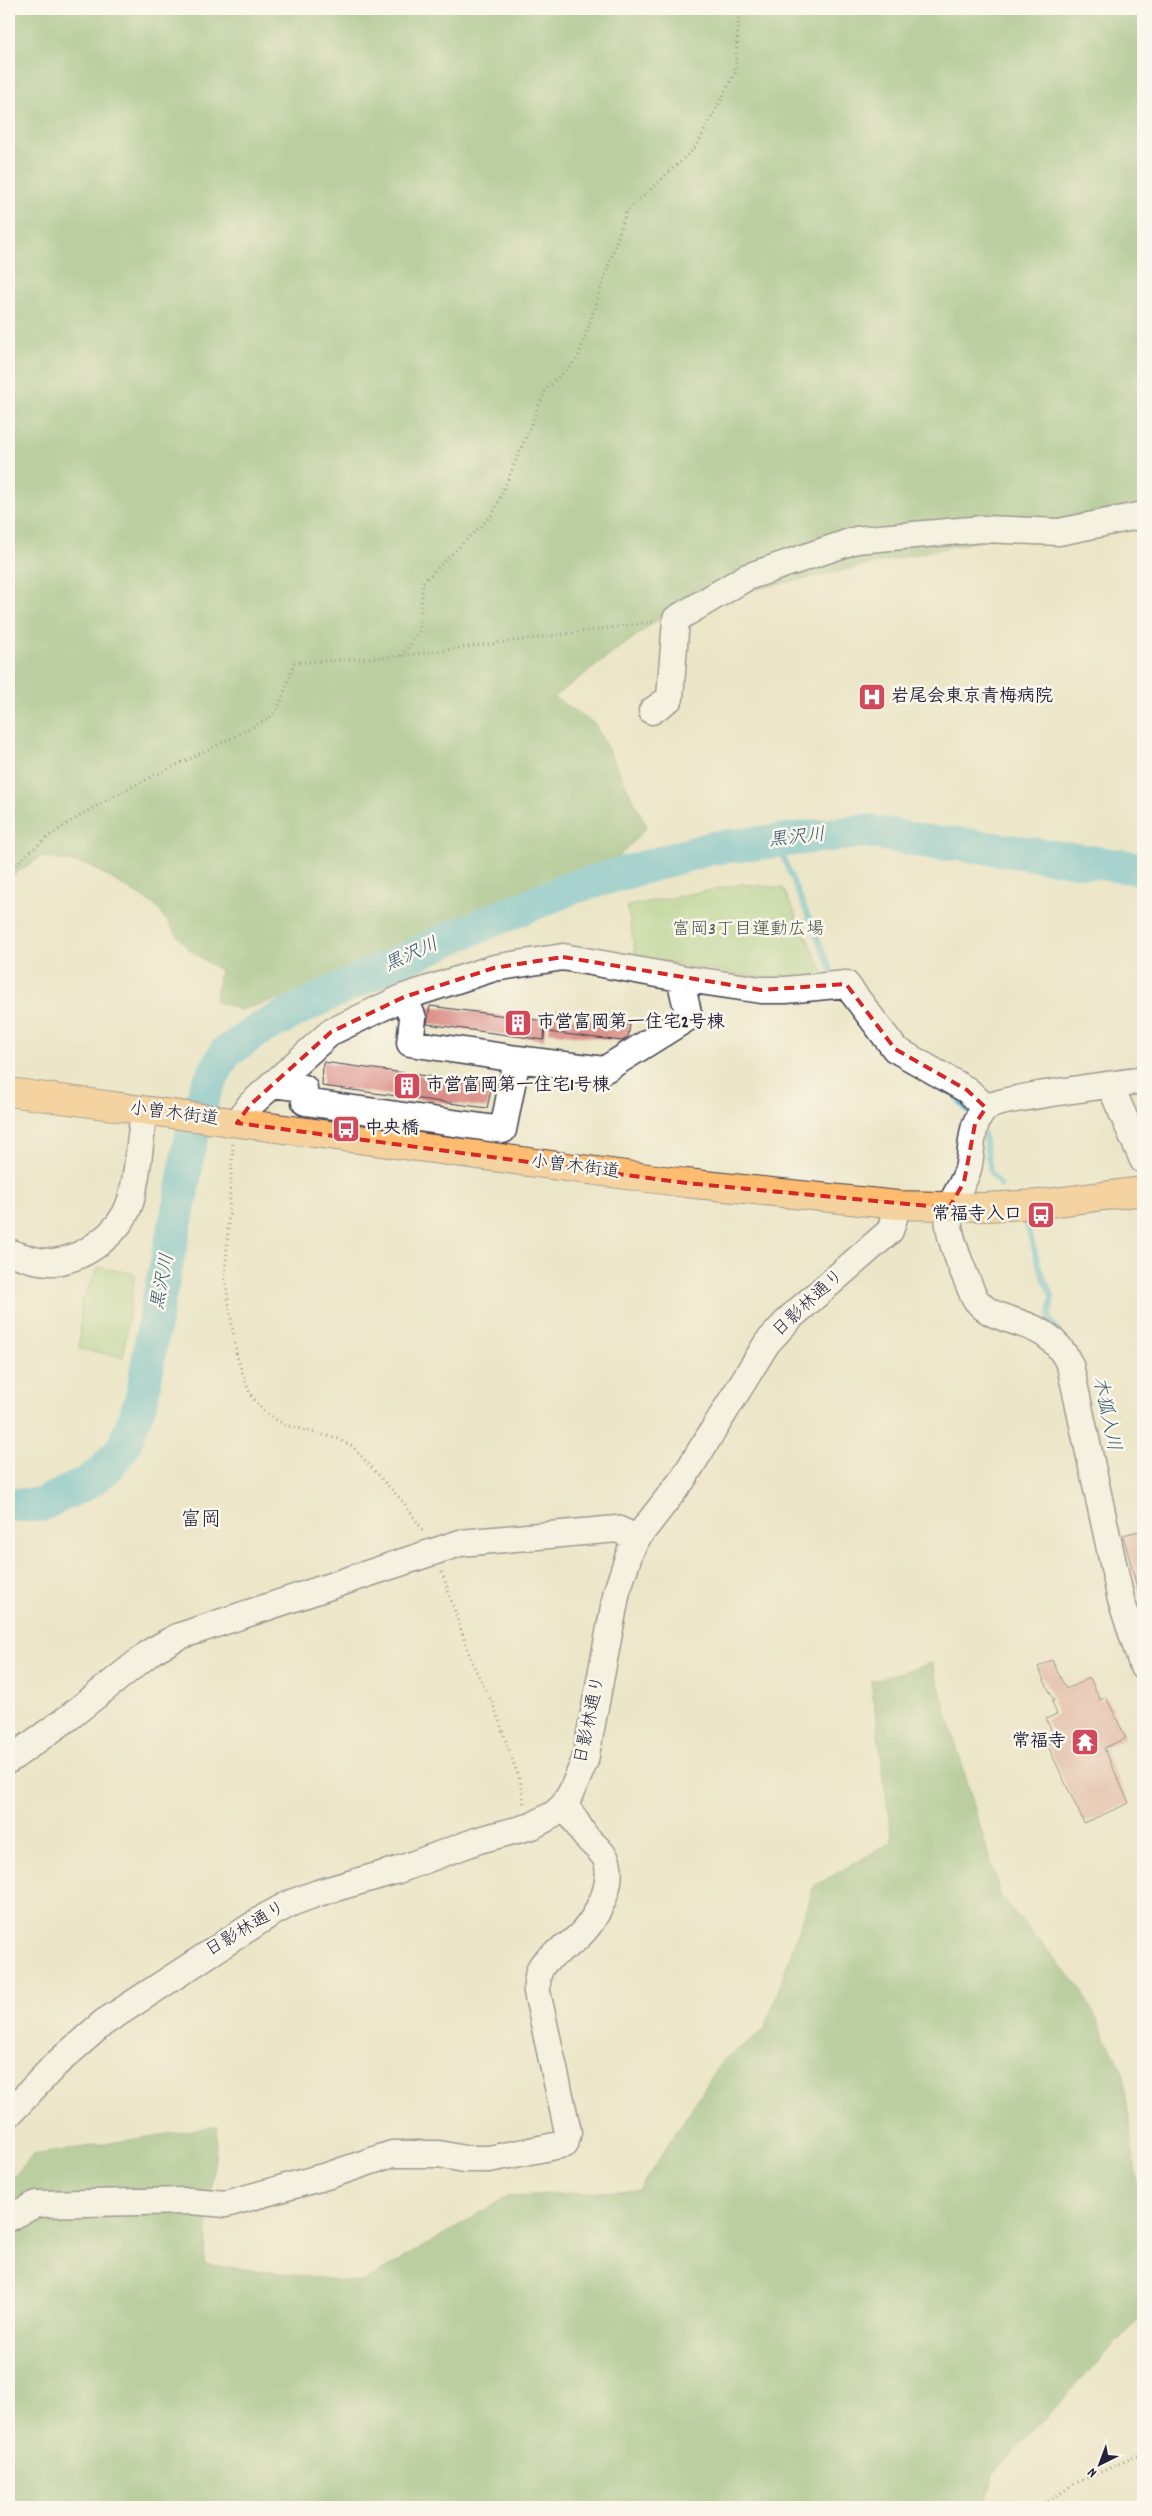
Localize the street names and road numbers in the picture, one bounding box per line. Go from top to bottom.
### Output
street label: 小曽木街道 [128,1097,220,1133]
street label: 小曽木街道 [529,1150,621,1186]
street label: 日影林通り [768,1264,850,1344]
street label: 日影林通り [569,1673,613,1767]
street label: 日影林通り [201,1896,291,1964]

